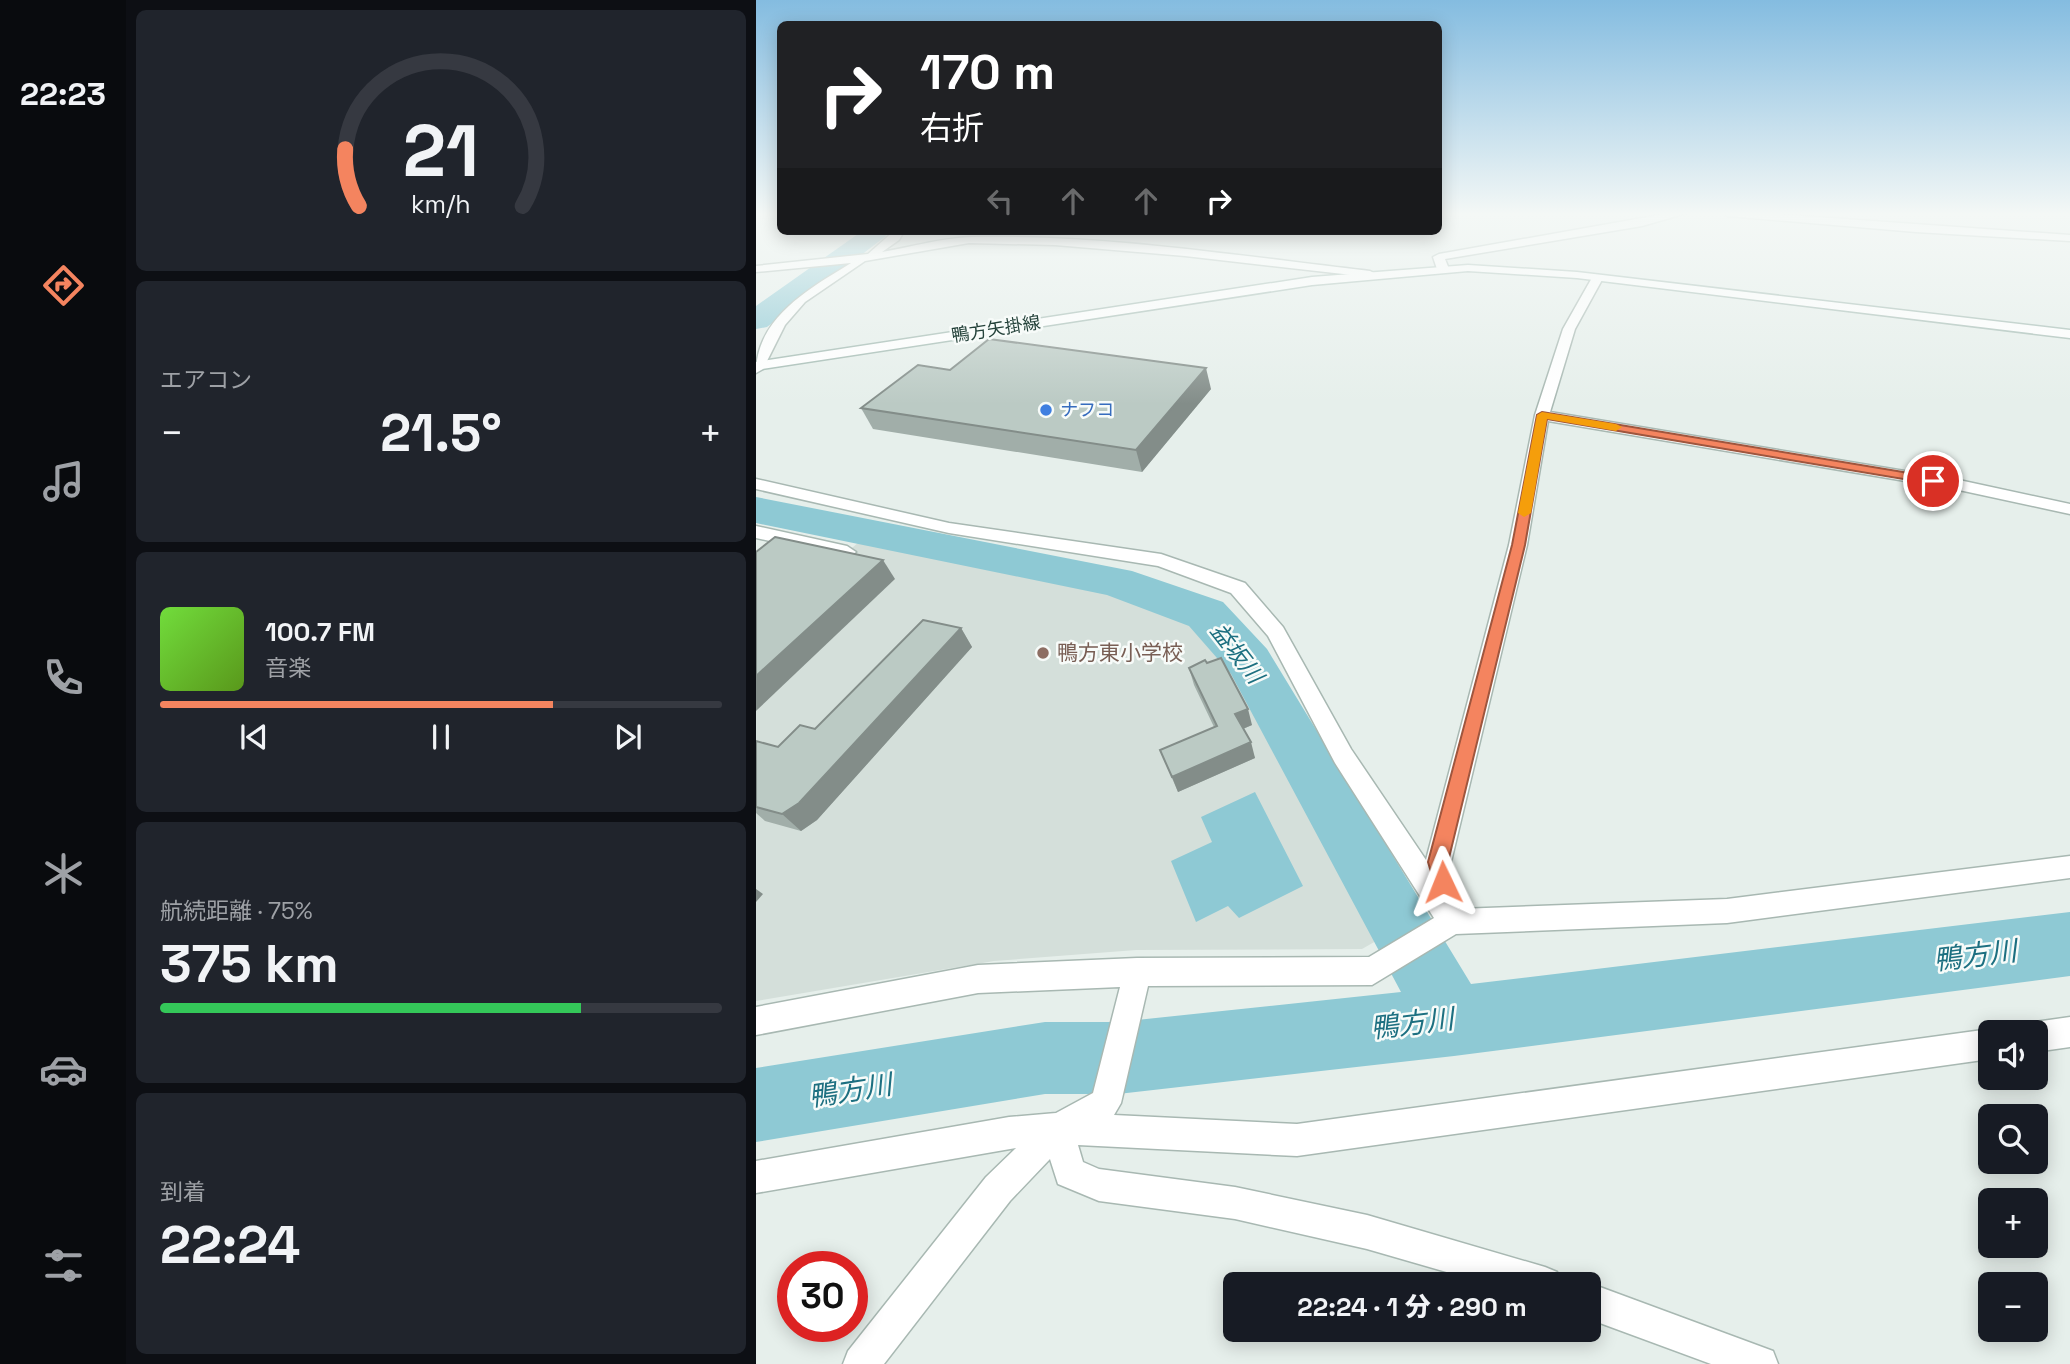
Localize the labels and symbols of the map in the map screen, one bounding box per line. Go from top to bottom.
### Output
street label: 鴨方矢掛線 [950,310,1042,347]
place label: ナフコ [1060,398,1114,421]
marker: ナフコ [1038,402,1054,418]
pin [1903,451,1963,511]
water label: 益坂川 [1204,617,1272,692]
place label: 鴨方東小学校 [1057,639,1183,666]
marker: 鴨方東小学校 [1035,645,1051,661]
position arrow [1406,845,1480,919]
water label: 鴨方川 [1931,932,2022,978]
water label: 鴨方川 [1368,1000,1459,1046]
water label: 鴨方川 [806,1065,897,1114]
speed limit sign: 30 [777,1251,868,1342]

